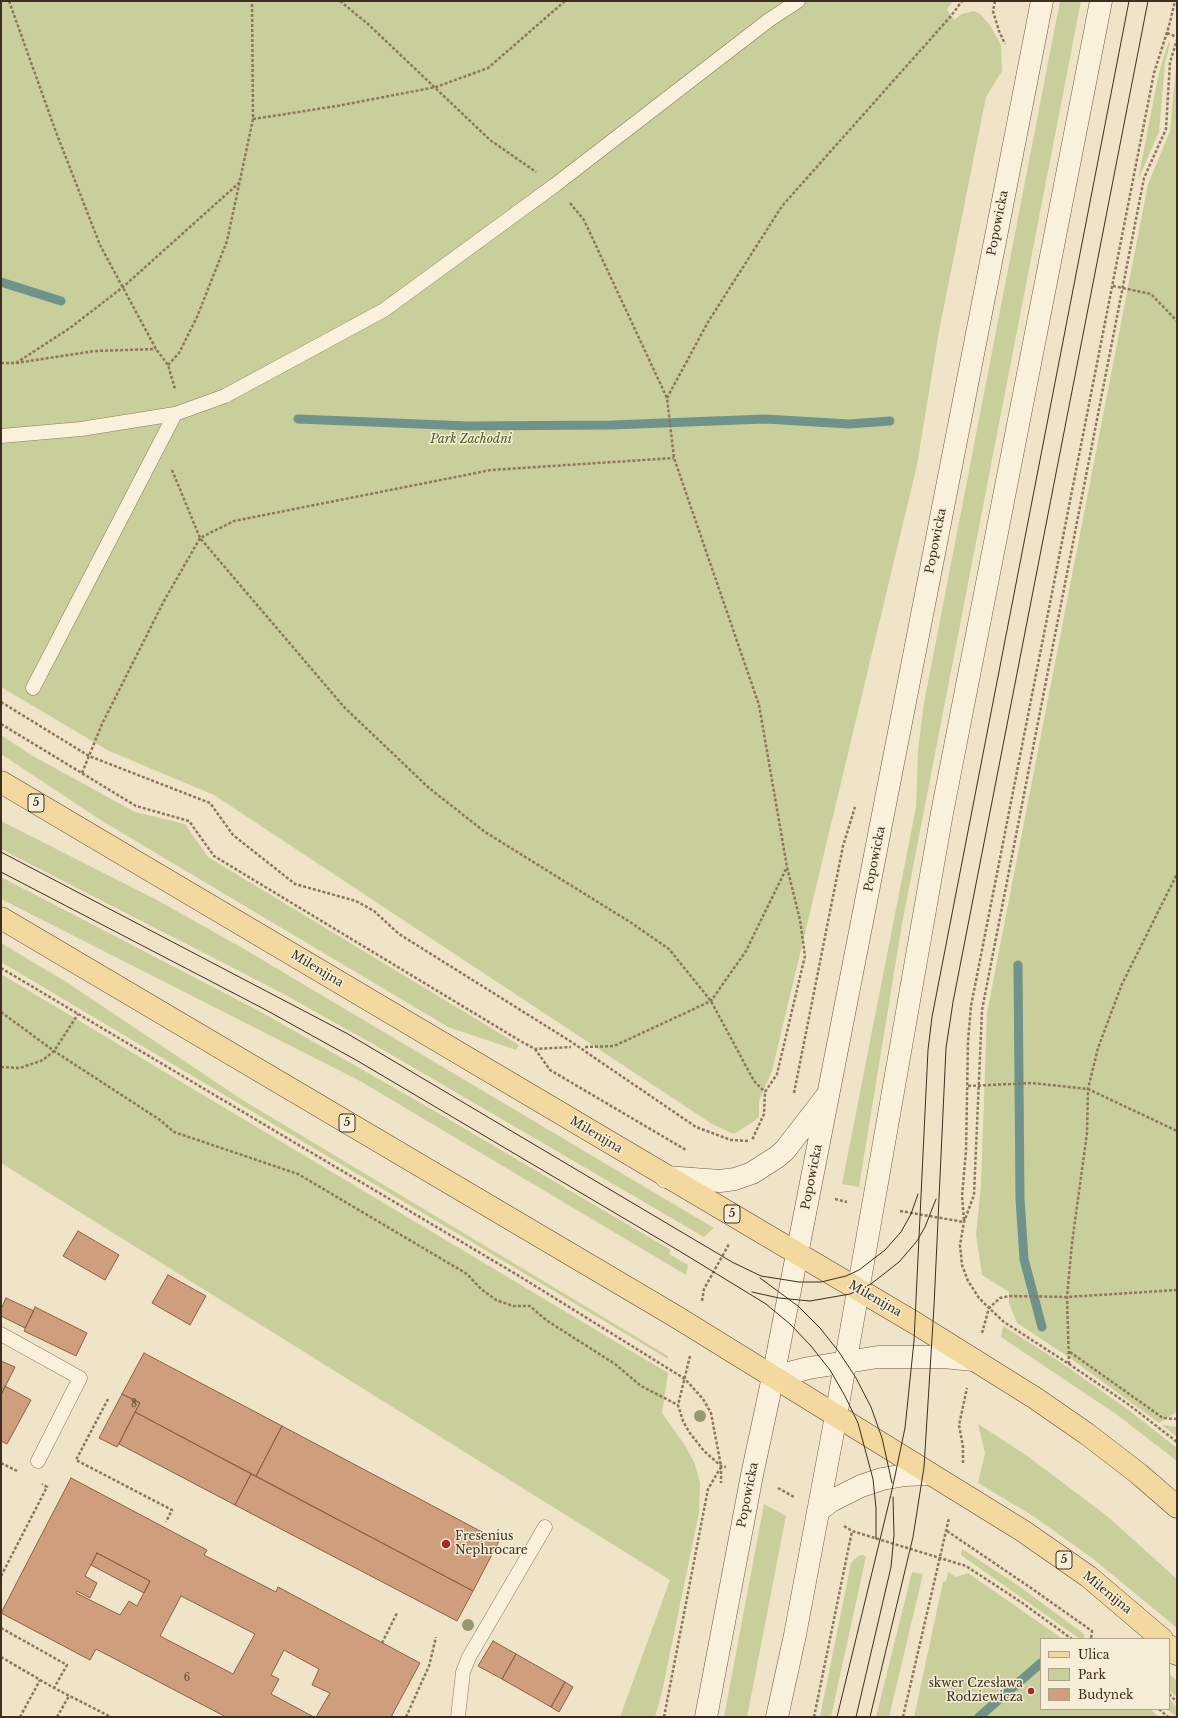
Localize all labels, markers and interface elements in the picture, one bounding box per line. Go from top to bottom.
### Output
street label: Popowicka [985,189,1011,257]
park label: Park Zachodni [430,433,512,447]
street label: Popowicka [923,507,949,575]
road number: 5 [28,794,44,812]
street label: Popowicka [862,825,888,893]
street label: Milenijna [288,948,346,990]
road number: 5 [339,1114,355,1132]
street label: Milenijna [567,1114,625,1156]
street label: Popowicka [799,1143,825,1211]
road number: 5 [724,1205,740,1223]
street label: Milenijna [846,1278,904,1320]
house number: 8 [131,1398,137,1410]
street label: Popowicka [735,1461,761,1529]
place label: Fresenius Nephrocare [455,1530,528,1558]
marker: Fresenius Nephrocare [440,1538,452,1550]
road number: 5 [1056,1551,1072,1569]
street label: Milenijna [1080,1569,1134,1617]
legend [1040,1638,1170,1710]
text: Ulica [1078,1647,1109,1662]
text: Park [1078,1667,1106,1682]
house number: 6 [184,1672,190,1684]
place label: skwer Czesława Rodziewicza [928,1677,1023,1705]
marker: skwer Czesława Rodziewicza [1026,1686,1036,1696]
text: Budynek [1078,1687,1133,1702]

